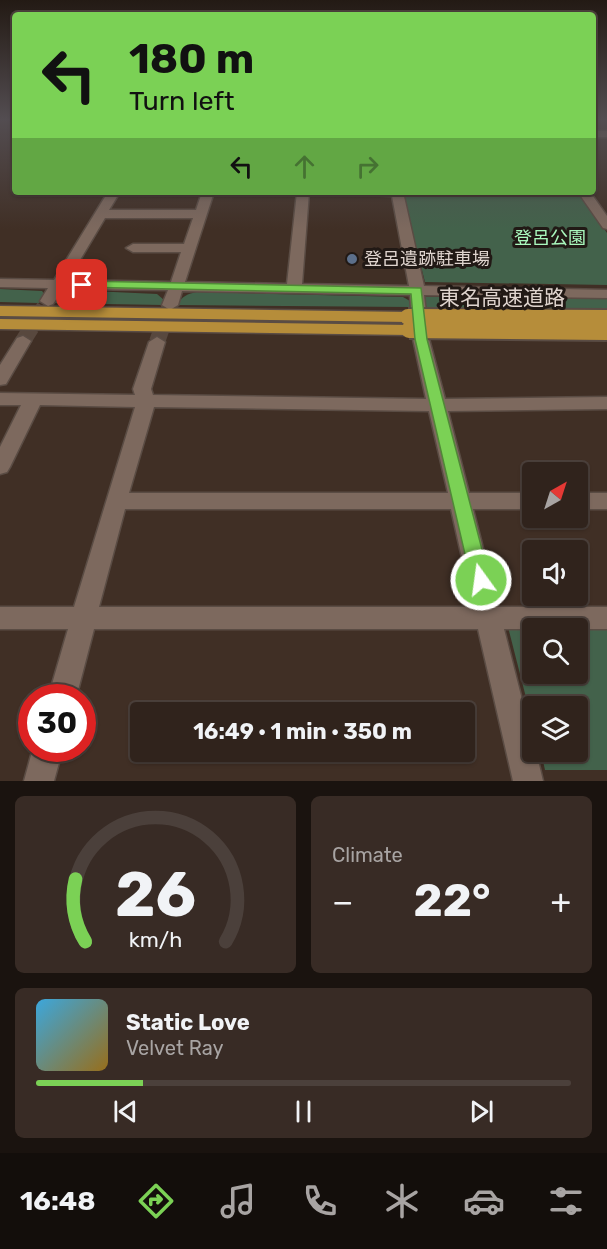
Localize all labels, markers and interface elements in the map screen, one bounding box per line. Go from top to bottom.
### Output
text: 180 m [129,34,254,84]
icon: left [30,36,108,114]
text: Turn left [129,85,234,117]
icon: left [225,150,258,183]
icon: ahead [288,150,321,183]
icon: right [351,150,384,183]
park label: 登呂公園 [514,227,586,249]
place label: 登呂遺跡駐車場 [364,248,490,270]
marker: 登呂遺跡駐車場 [345,252,359,266]
pin [56,259,107,310]
icon: arrive [65,268,98,301]
street label: 東名高速道路 [439,285,565,310]
north arrow [522,462,588,528]
map controls [522,462,588,762]
button: sound [522,540,588,606]
position arrow [449,548,513,612]
button: search [522,618,588,684]
speed limit sign: 30 [18,684,96,762]
button: layers [522,696,588,762]
text: 16:49 · 1 min · 350 m [193,718,412,745]
text: Climate [332,843,403,867]
text: 26 [115,858,196,932]
text: 22° [413,874,490,927]
text: − [332,882,353,921]
text: + [550,882,571,921]
text: km/h [129,927,182,952]
text: Static Love [126,1009,250,1036]
text: Velvet Ray [126,1036,224,1060]
icon: previous [109,1095,142,1128]
icon: pause [287,1095,320,1128]
icon: next [465,1095,498,1128]
icon: directions [135,1180,177,1222]
icon: music [217,1180,259,1222]
icon: phone [299,1180,341,1222]
icon: climate [381,1180,423,1222]
icon: car [463,1180,505,1222]
icon: filters [545,1180,587,1222]
text: 16:48 [20,1185,96,1217]

